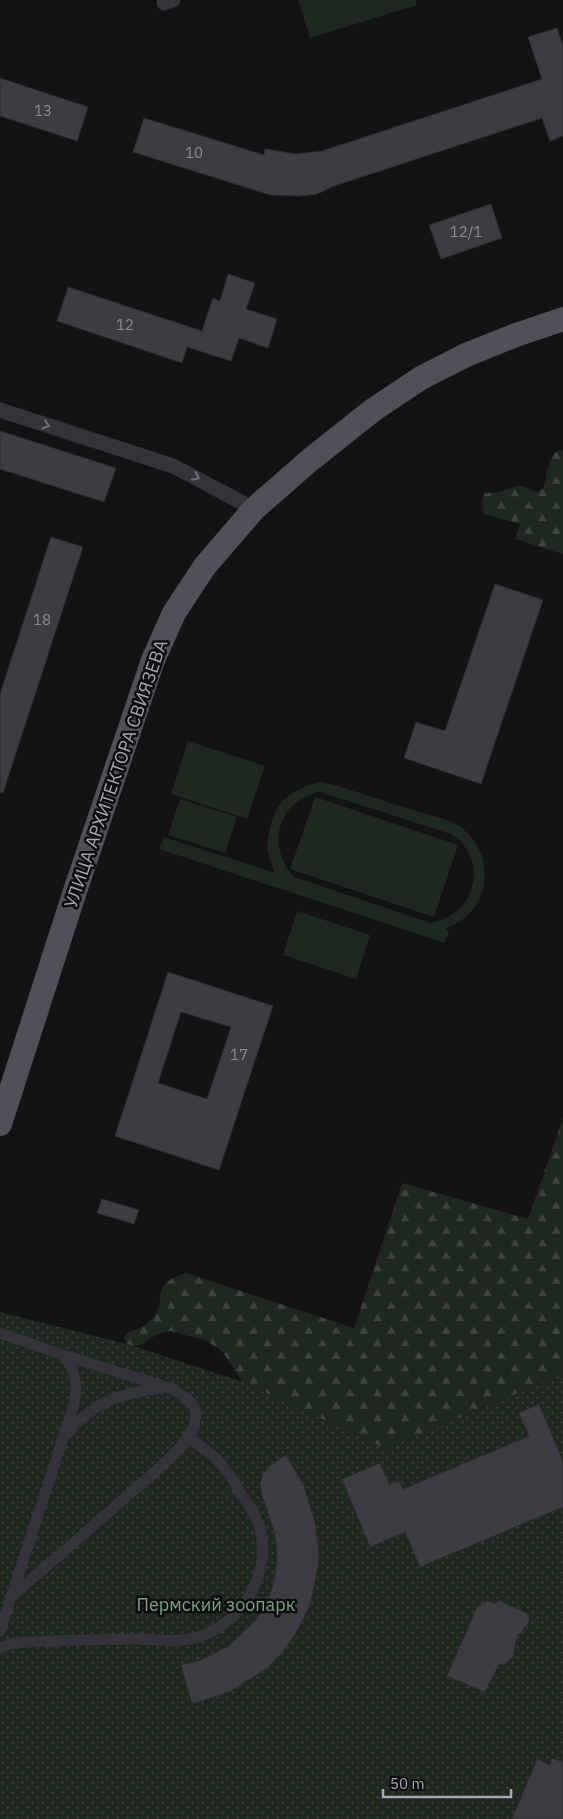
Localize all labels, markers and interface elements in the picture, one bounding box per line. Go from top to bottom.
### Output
house number: 13 [34,101,52,120]
house number: 10 [185,143,203,162]
house number: 12/1 [450,222,482,241]
house number: 12 [116,315,134,334]
one-way arrow [42,419,50,429]
one-way arrow [191,471,200,482]
house number: 18 [33,610,51,629]
street label: УЛИЦА АРХИТЕКТОРА СВИЯЗЕВА [59,636,173,911]
house number: 17 [230,1045,248,1064]
park label: Пермский зоопарк [136,1593,296,1616]
scale bar [383,1766,510,1798]
text: 50 m [390,1774,425,1793]

